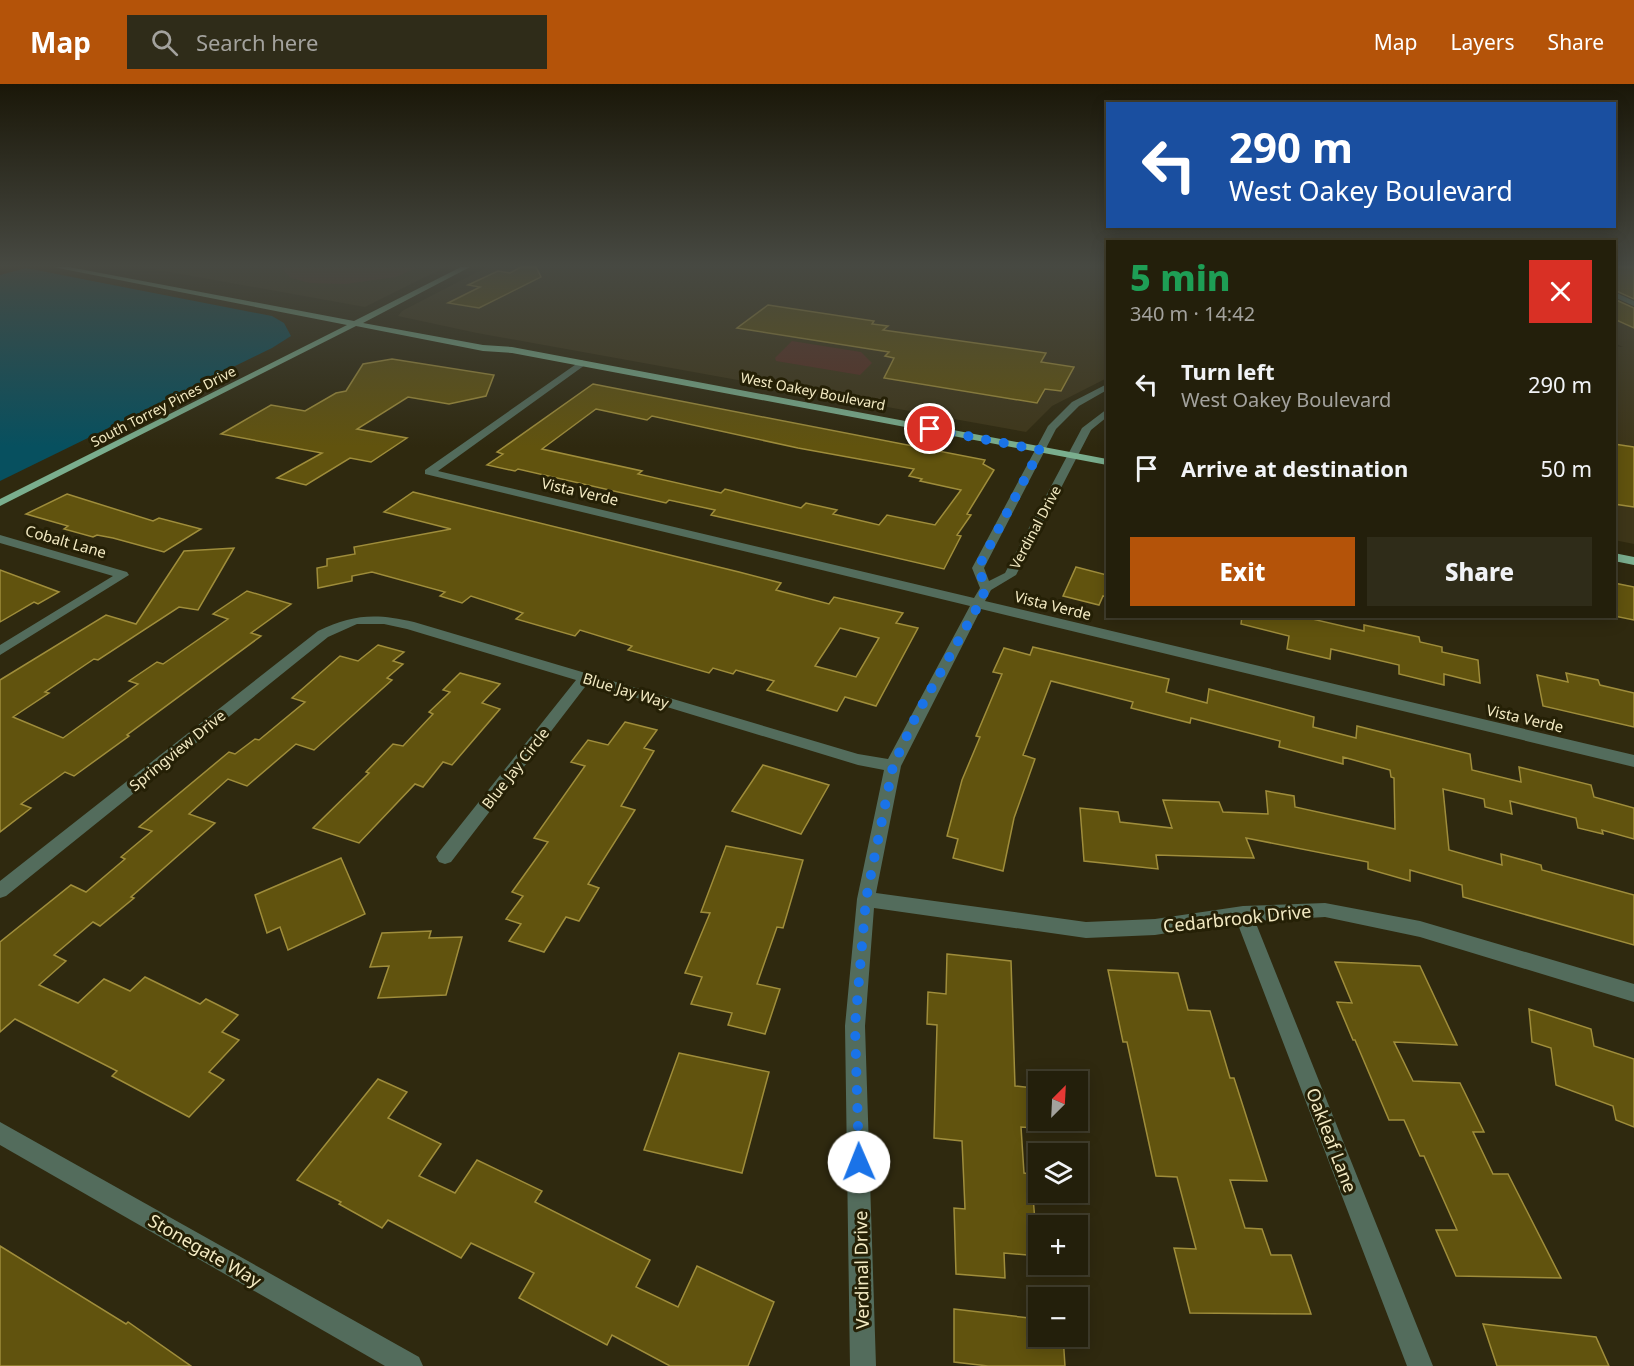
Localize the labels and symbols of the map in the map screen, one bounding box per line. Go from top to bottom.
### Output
street label: South Torrey Pines Drive [87,361,239,451]
street label: West Oakey Boulevard [739,368,887,414]
pin [904,403,955,454]
street label: Vista Verde [539,472,621,510]
street label: Verdinal Drive [1005,482,1065,572]
street label: Cobalt Lane [23,520,109,562]
street label: Vista Verde [1012,586,1094,624]
street label: Blue Jay Way [581,667,672,713]
street label: Vista Verde [1484,699,1566,737]
street label: Springview Drive [125,705,229,795]
street label: Blue Jay Circle [477,723,553,813]
street label: Cedarbrook Drive [1162,898,1312,938]
north arrow [1028,1071,1088,1131]
street label: Oakleaf Lane [1301,1084,1363,1196]
position arrow [827,1130,891,1194]
street label: Stonegate Way [144,1208,267,1292]
street label: Verdinal Drive [848,1211,874,1329]

